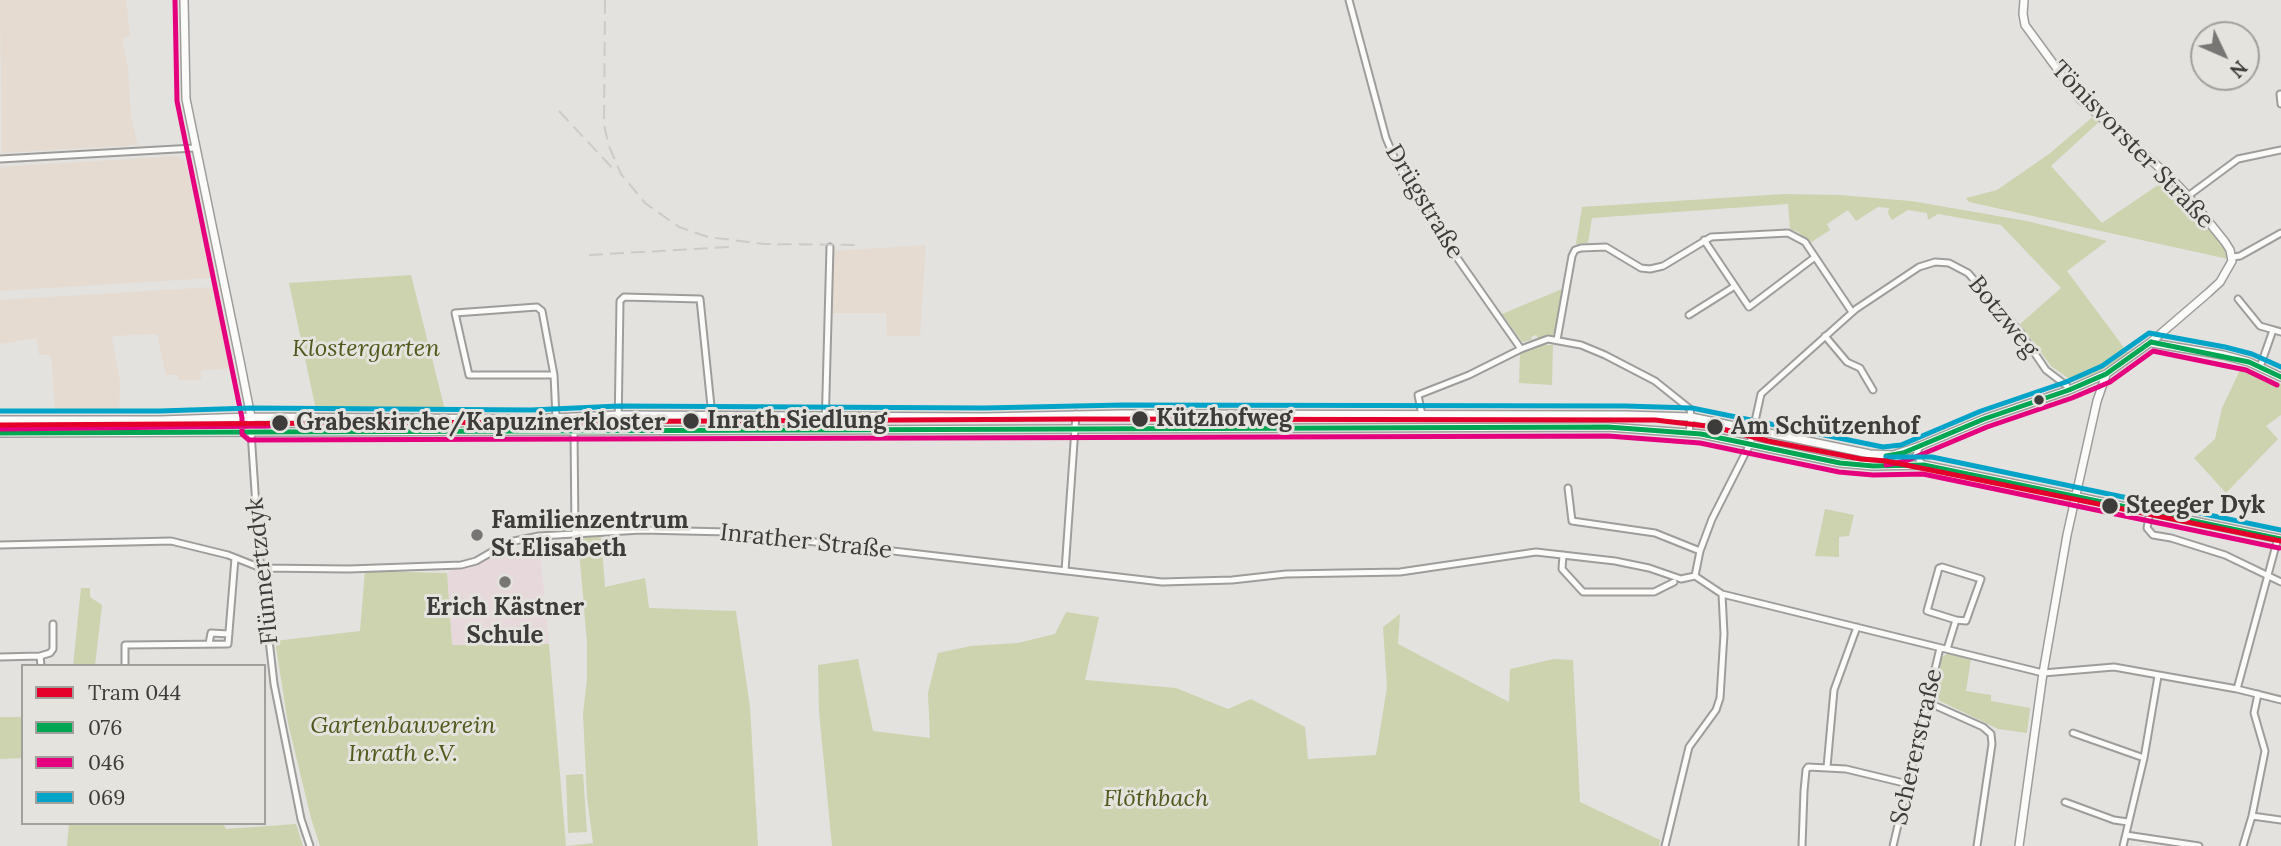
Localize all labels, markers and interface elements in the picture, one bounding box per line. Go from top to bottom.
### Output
north arrow [2190,21,2260,91]
street label: Tönisvorster Straße [2045,55,2219,235]
text: N [2225,56,2252,83]
street label: Drügstraße [1379,140,1469,264]
street label: Botzweg [1962,271,2044,363]
park label: Klostergarten [292,335,440,363]
unlabelled marker [2032,393,2046,407]
place label: Kützhofweg [1156,405,1292,433]
place label: Inrath Siedlung [707,407,887,435]
place label: Grabeskirche/Kapuzinerkloster [296,409,665,437]
marker: Kützhofweg [1130,409,1150,429]
marker: Inrath Siedlung [681,411,701,431]
marker: Grabeskirche/Kapuzinerkloster [270,413,290,433]
place label: Am Schützenhof [1731,413,1919,441]
marker: Am Schützenhof [1705,417,1725,437]
place label: Steeger Dyk [2126,492,2265,520]
street label: Flünnertzdyk [241,496,285,646]
marker: Steeger Dyk [2100,496,2120,516]
place label: Familienzentrum St.Elisabeth [491,507,689,563]
street label: Inrather Straße [718,519,894,565]
marker: Familienzentrum St.Elisabeth [469,527,485,543]
marker: Erich Kästner Schule [497,574,513,590]
place label: Erich Kästner Schule [426,594,584,650]
legend [21,664,266,825]
street label: Schererstraße [1885,666,1949,828]
text: Tram 044 [88,679,181,706]
park label: Gartenbauverein Inrath e.V. [310,712,496,768]
text: 076 [88,714,122,741]
text: 046 [88,749,125,776]
text: 069 [88,784,125,811]
park label: Flöthbach [1103,785,1209,813]

